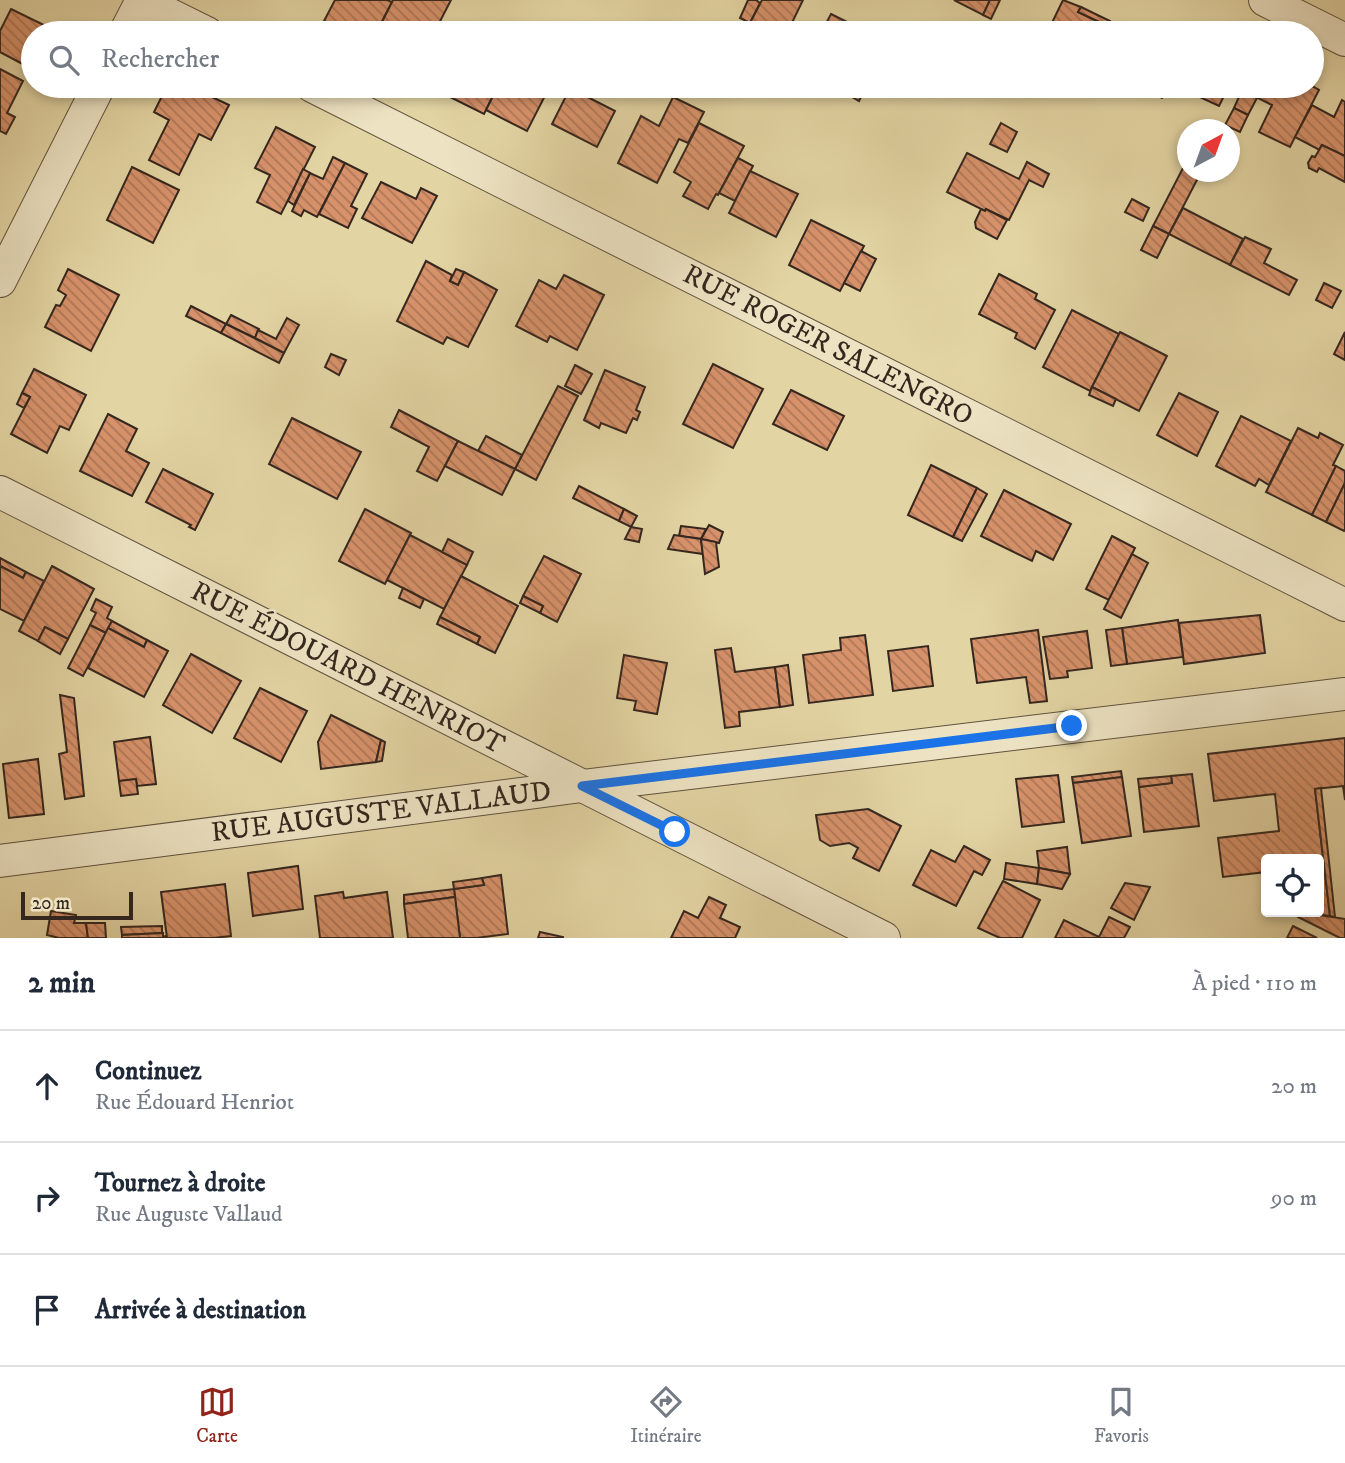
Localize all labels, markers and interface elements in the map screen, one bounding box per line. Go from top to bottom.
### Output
search box [21,21,1324,98]
icon: search [45,41,83,79]
text: Rechercher [101,43,219,76]
north arrow [1177,119,1240,182]
street label: RUE ROGER SALENGRO [677,257,979,433]
street label: RUE ÉDOUARD HENRIOT [185,574,511,762]
route end [1056,710,1087,741]
street label: RUE AUGUSTE VALLAUD [209,774,553,850]
route start [659,816,690,847]
map controls [1261,854,1324,917]
button: locate [1261,854,1324,917]
scale bar [21,889,133,921]
text: 20 m [32,892,70,915]
text: 2 min [28,965,95,1002]
text: À pied · 110 m [1192,969,1317,998]
text: Continuez [95,1055,201,1088]
icon: ahead [28,1067,66,1105]
text: 20 m [1271,1072,1317,1101]
text: Rue Édouard Henriot [95,1088,294,1117]
text: Tournez à droite [95,1167,266,1200]
icon: right [28,1179,66,1217]
text: 90 m [1271,1184,1317,1213]
text: Rue Auguste Vallaud [95,1200,282,1229]
icon: arrive [28,1291,66,1329]
text: Arrivée à destination [95,1294,306,1327]
tab: Carte [196,1383,238,1448]
tab: Itinéraire [630,1383,702,1448]
tab: Favoris [1094,1383,1149,1448]

